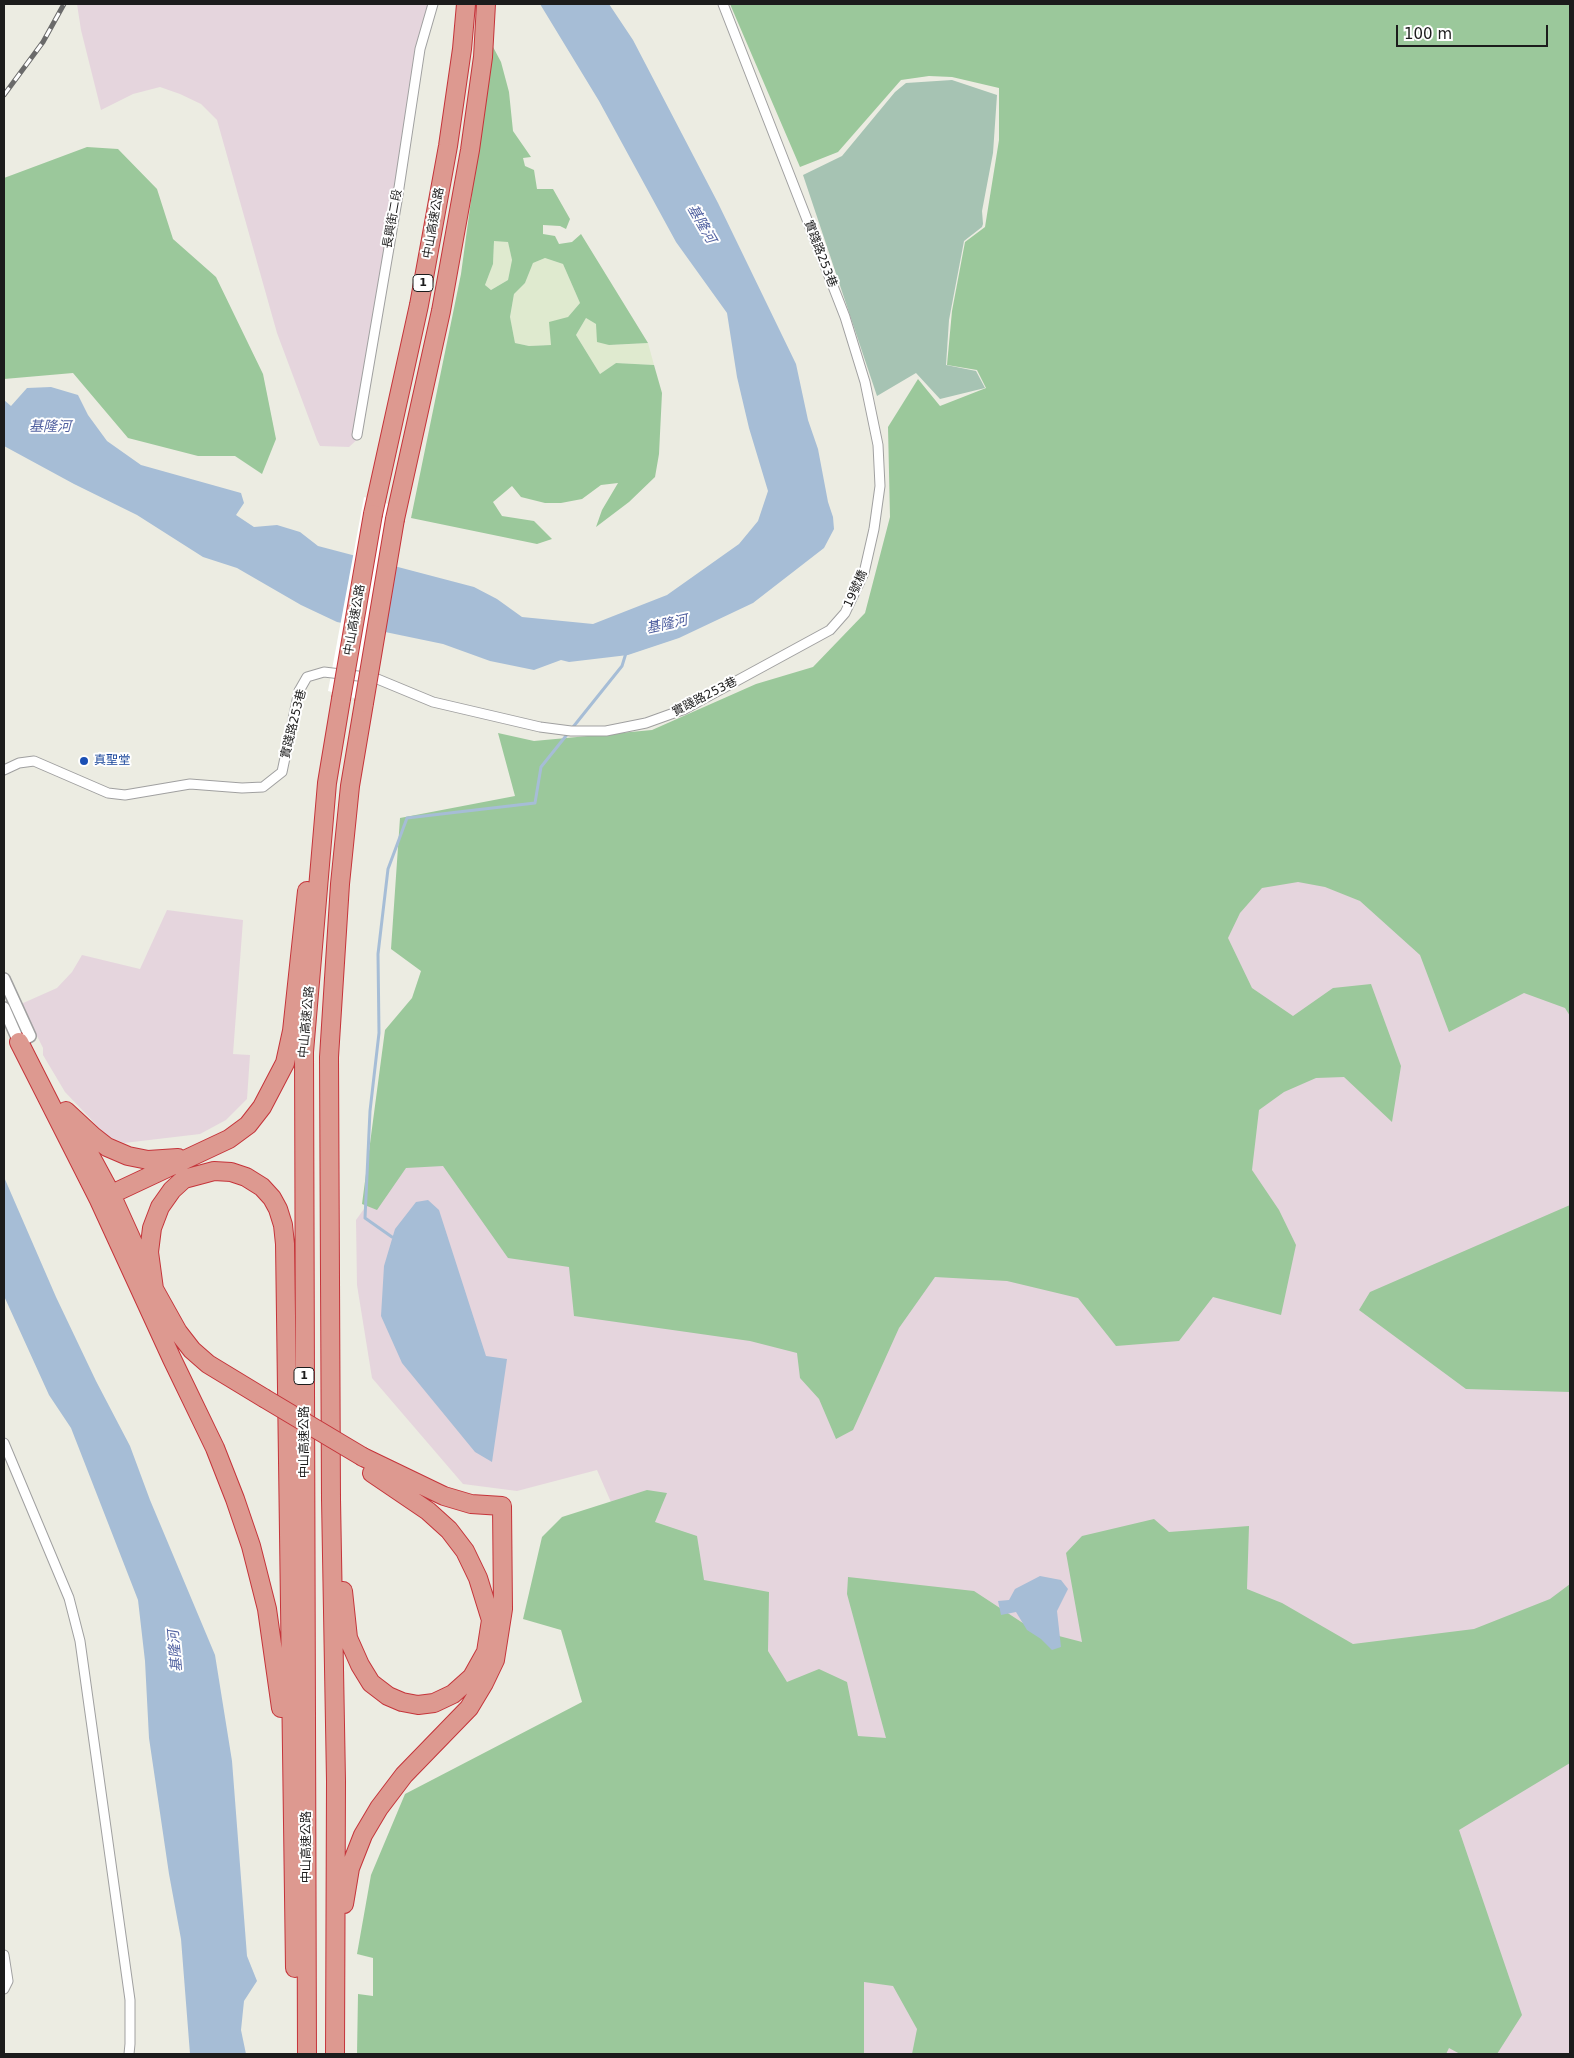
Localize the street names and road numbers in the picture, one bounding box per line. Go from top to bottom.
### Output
street label: 中山高速公路 [421,186,447,260]
street label: 長興街二段 [381,188,405,250]
street label: 實踐路253巷 [801,218,839,290]
road number: 1 [413,274,433,292]
street label: 19號橋 [841,568,871,610]
street label: 中山高速公路 [342,583,368,657]
street label: 實踐路253巷 [670,674,740,720]
street label: 實踐路253巷 [278,688,310,760]
street label: 中山高速公路 [297,986,317,1058]
road number: 1 [294,1368,314,1384]
street label: 中山高速公路 [298,1406,312,1478]
street label: 中山高速公路 [300,1811,314,1883]

